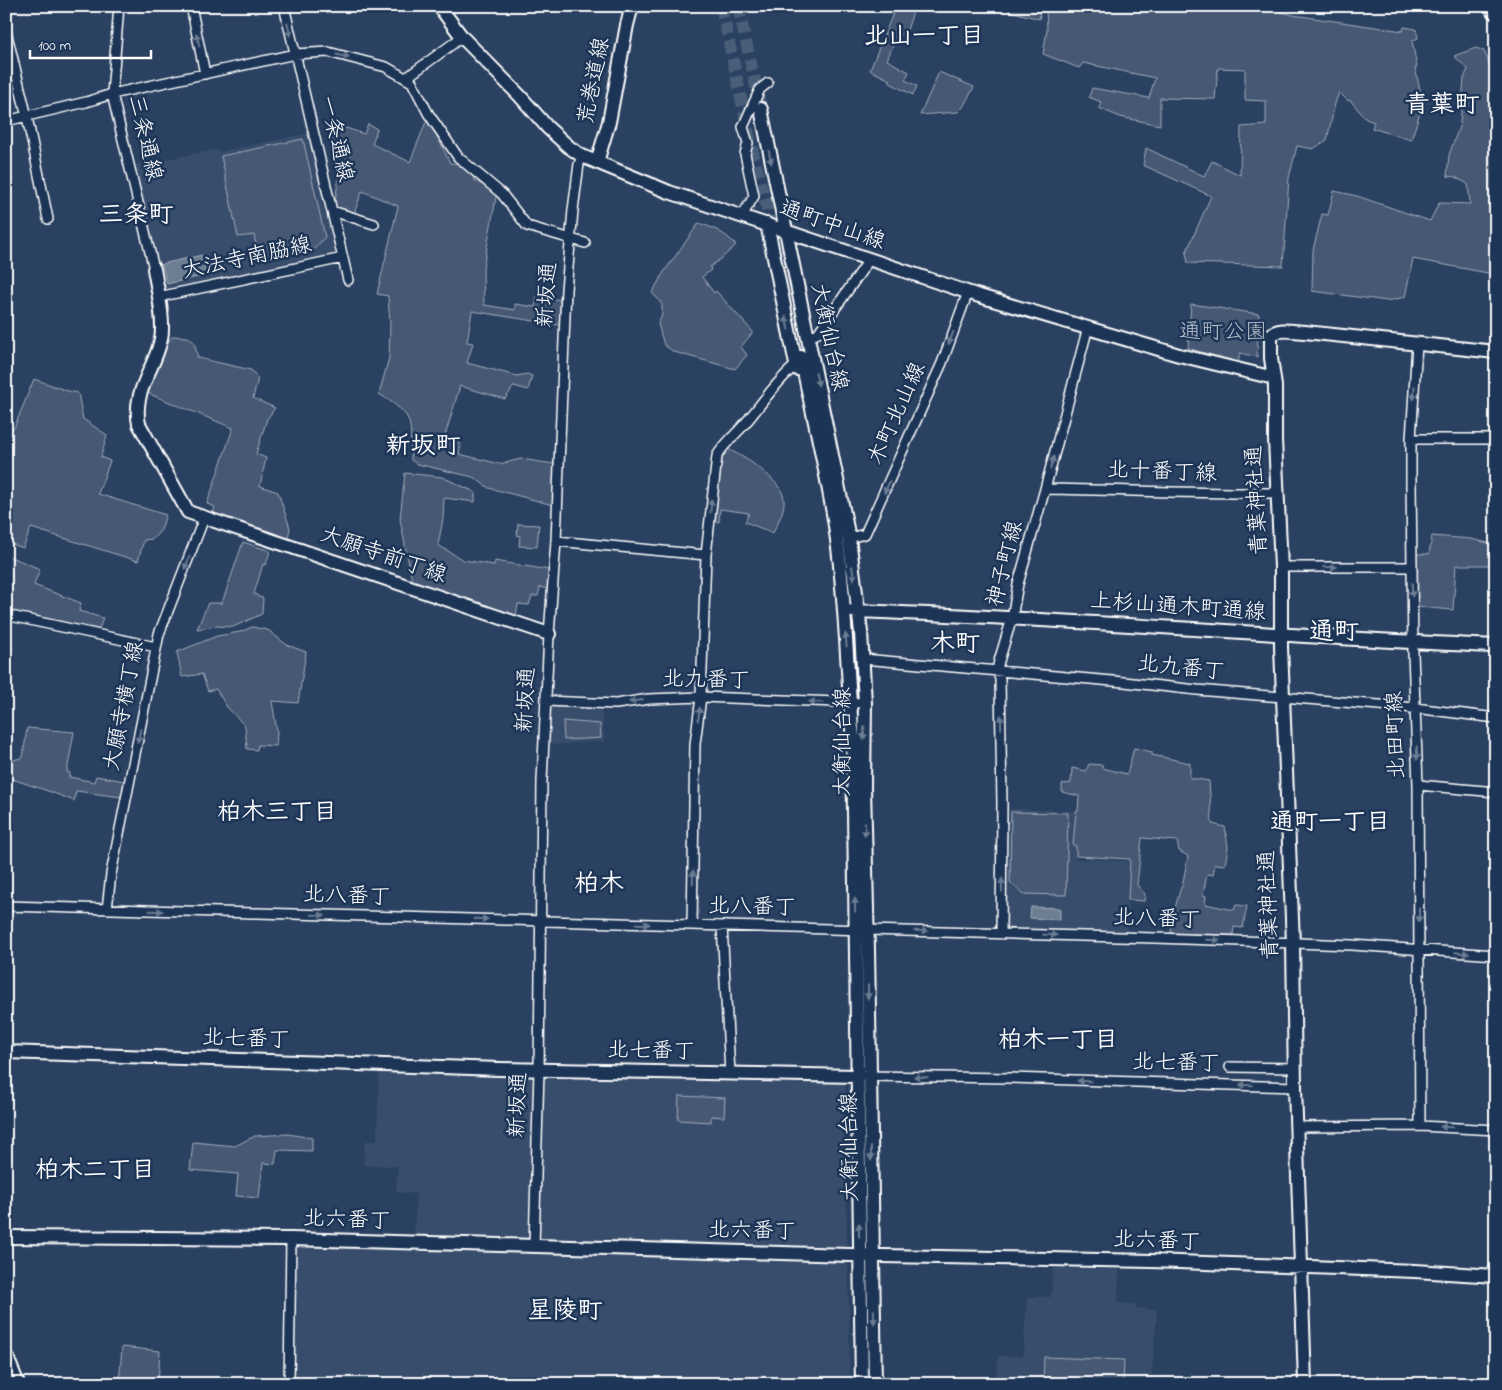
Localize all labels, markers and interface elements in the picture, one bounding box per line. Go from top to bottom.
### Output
district label: 北山一丁目 [864,20,984,55]
one-way arrow [285,22,293,38]
scale bar [30,28,151,60]
one-way arrow [193,32,201,48]
text: 100 m [38,35,71,57]
street label: 荒巻道線 [571,35,619,127]
one-way arrow [335,52,350,60]
district label: 青葉町 [1404,88,1480,124]
street label: 三条通線 [119,92,169,184]
street label: 一条通線 [310,93,360,185]
one-way arrow [767,149,775,165]
street label: 通町中山線 [775,193,889,259]
district label: 三条町 [98,198,174,234]
street label: 大法寺南脇線 [179,230,315,288]
street label: 新坂通 [530,261,566,329]
street label: 大衡仙台線 [801,280,855,394]
one-way arrow [783,315,791,330]
park label: 通町公園 [1179,317,1267,349]
one-way arrow [947,331,955,346]
street label: 木町北山線 [861,357,935,471]
one-way arrow [813,372,821,387]
one-way arrow [1410,385,1418,401]
district label: 新坂町 [385,429,461,465]
street label: 青葉神社通 [1239,444,1277,556]
one-way arrow [1048,455,1056,471]
street label: 北十番丁線 [1106,455,1218,491]
one-way arrow [882,480,890,494]
one-way arrow [707,498,715,514]
street label: 神子町線 [980,517,1032,611]
street label: 大願寺前丁線 [315,519,451,593]
one-way arrow [182,556,190,570]
one-way arrow [1322,563,1338,571]
one-way arrow [850,566,858,582]
one-way arrow [1408,583,1416,599]
street label: 上杉山通木町通線 [1089,586,1267,630]
district label: 通町 [1309,615,1359,651]
district label: 木町 [930,627,980,663]
one-way arrow [842,632,850,648]
street label: 大願寺横丁線 [97,638,153,774]
street label: 北九番丁 [1136,648,1226,690]
street label: 北九番丁 [662,664,750,698]
street label: 新坂通 [509,666,545,734]
street label: 大衡仙台線 [828,687,860,797]
street label: 北田町線 [1379,690,1415,780]
one-way arrow [628,697,644,705]
one-way arrow [808,697,824,705]
one-way arrow [695,706,703,722]
one-way arrow [997,714,1005,730]
one-way arrow [859,725,867,741]
one-way arrow [134,728,142,744]
one-way arrow [1413,745,1421,761]
district label: 柏木三丁目 [217,796,337,831]
district label: 通町一丁目 [1270,806,1390,841]
one-way arrow [861,822,869,838]
street label: 青葉神社通 [1252,849,1288,961]
district label: 柏木 [574,867,624,903]
one-way arrow [689,868,697,884]
one-way arrow [998,877,1006,893]
street label: 北八番丁 [302,879,392,915]
street label: 北八番丁 [708,891,796,925]
one-way arrow [851,897,859,913]
street label: 北八番丁 [1112,902,1202,938]
one-way arrow [148,907,164,915]
one-way arrow [1415,907,1423,923]
one-way arrow [311,911,327,919]
one-way arrow [473,915,489,923]
one-way arrow [635,920,651,928]
one-way arrow [914,927,930,935]
one-way arrow [1042,931,1058,939]
one-way arrow [1205,937,1221,945]
one-way arrow [1455,949,1471,957]
one-way arrow [864,984,872,1000]
street label: 北七番丁 [201,1022,291,1058]
district label: 柏木一丁目 [998,1024,1118,1059]
street label: 北七番丁 [607,1035,695,1069]
street label: 北七番丁 [1132,1047,1220,1081]
street label: 新坂通 [502,1071,536,1139]
one-way arrow [913,1073,929,1081]
one-way arrow [1075,1077,1091,1085]
one-way arrow [1238,1081,1254,1089]
street label: 大衡仙台線 [834,1092,868,1202]
one-way arrow [1439,1123,1455,1131]
one-way arrow [867,1147,875,1163]
district label: 柏木二丁目 [35,1154,155,1189]
street label: 北六番丁 [302,1203,392,1239]
street label: 北六番丁 [708,1215,796,1249]
one-way arrow [855,1222,863,1238]
street label: 北六番丁 [1112,1224,1202,1260]
district label: 星陵町 [527,1294,603,1330]
one-way arrow [870,1309,878,1325]

